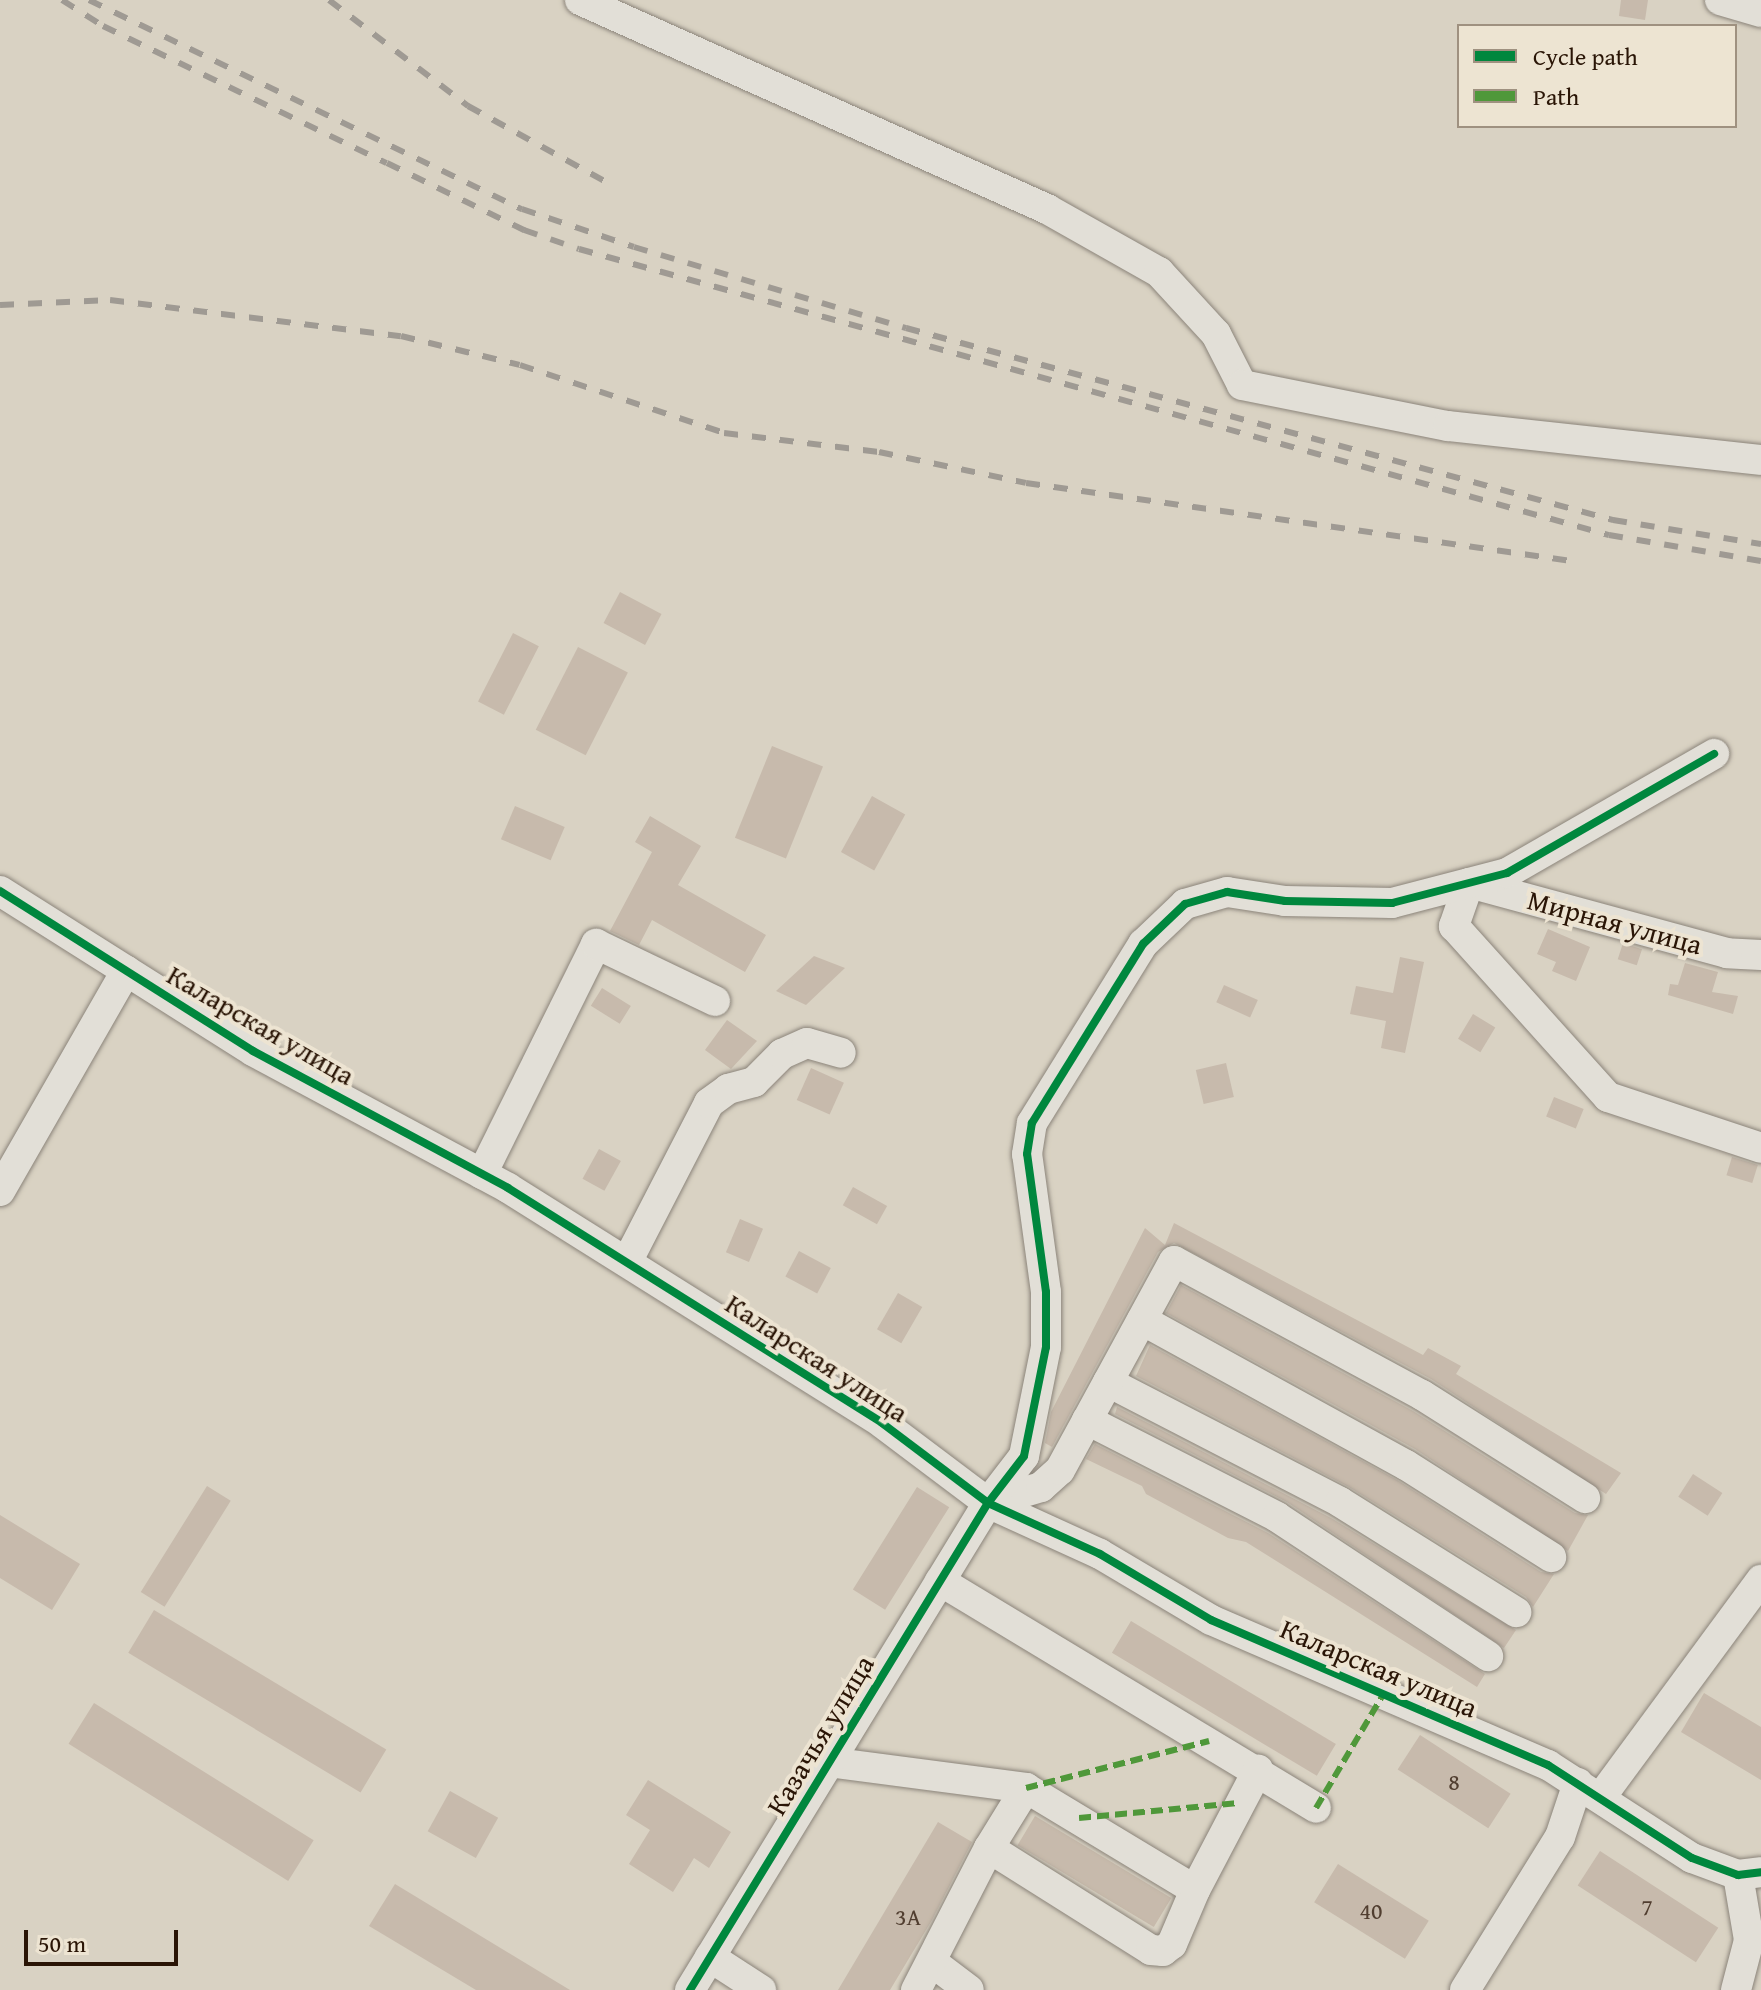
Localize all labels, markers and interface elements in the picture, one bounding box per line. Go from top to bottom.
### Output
legend [1457,24,1737,128]
text: Cycle path [1533,39,1638,74]
text: Path [1533,79,1579,114]
street label: Мирная улица [1524,883,1706,961]
street label: Каларская улица [161,958,361,1092]
street label: Каларская улица [719,1287,915,1429]
street label: Каларская улица [1275,1611,1483,1725]
street label: Казачья улица [759,1649,881,1821]
house number: 8 [1448,1768,1460,1796]
house number: 7 [1641,1893,1653,1921]
house number: 40 [1359,1897,1383,1925]
house number: 3А [895,1903,921,1931]
scale bar [28,1914,182,1964]
text: 50 m [38,1926,86,1961]

